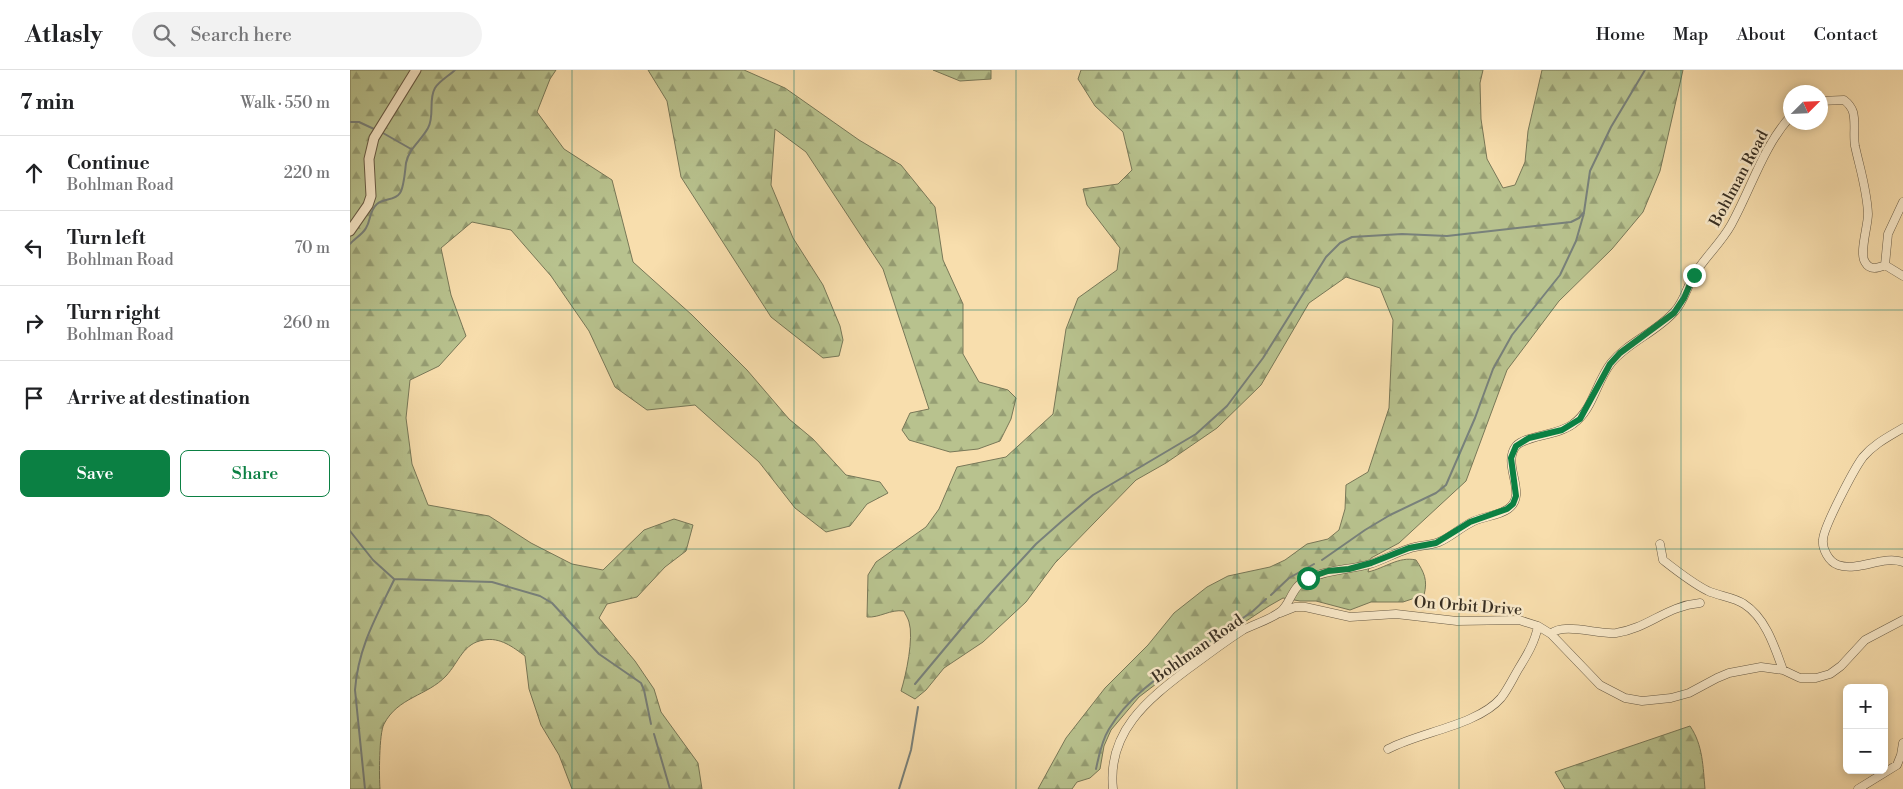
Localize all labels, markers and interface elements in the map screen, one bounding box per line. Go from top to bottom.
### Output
search box [132,12,482,57]
text: Atlasly [25,20,102,50]
icon: search [150,21,178,49]
text: Search here [190,23,292,47]
text: Home [1596,23,1645,46]
text: Map [1673,23,1709,46]
text: About [1737,23,1786,46]
text: Contact [1814,23,1878,46]
north arrow [1783,85,1828,130]
text: 7 min [20,90,74,116]
text: Walk · 550 m [241,93,330,113]
street label: Bohlman Road [1705,127,1773,231]
text: Continue [67,151,150,175]
icon: ahead [20,159,48,187]
text: 220 m [284,163,330,183]
text: Bohlman Road [67,175,174,195]
text: Turn left [67,226,146,250]
icon: left [20,234,48,262]
text: 70 m [294,238,330,258]
text: Bohlman Road [67,250,174,270]
route end [1683,264,1706,287]
text: Turn right [67,301,160,325]
icon: right [20,309,48,337]
text: 260 m [283,313,330,333]
text: Bohlman Road [67,325,174,345]
icon: arrive [20,384,48,412]
text: Arrive at destination [67,386,250,410]
button: Save [20,450,170,497]
button: Share [180,450,330,497]
route start [1297,567,1320,590]
street label: On Orbit Drive [1413,592,1523,620]
street label: Bohlman Road [1147,610,1247,688]
map controls [1843,684,1888,774]
button: + [1843,684,1888,729]
button: − [1843,729,1888,774]

